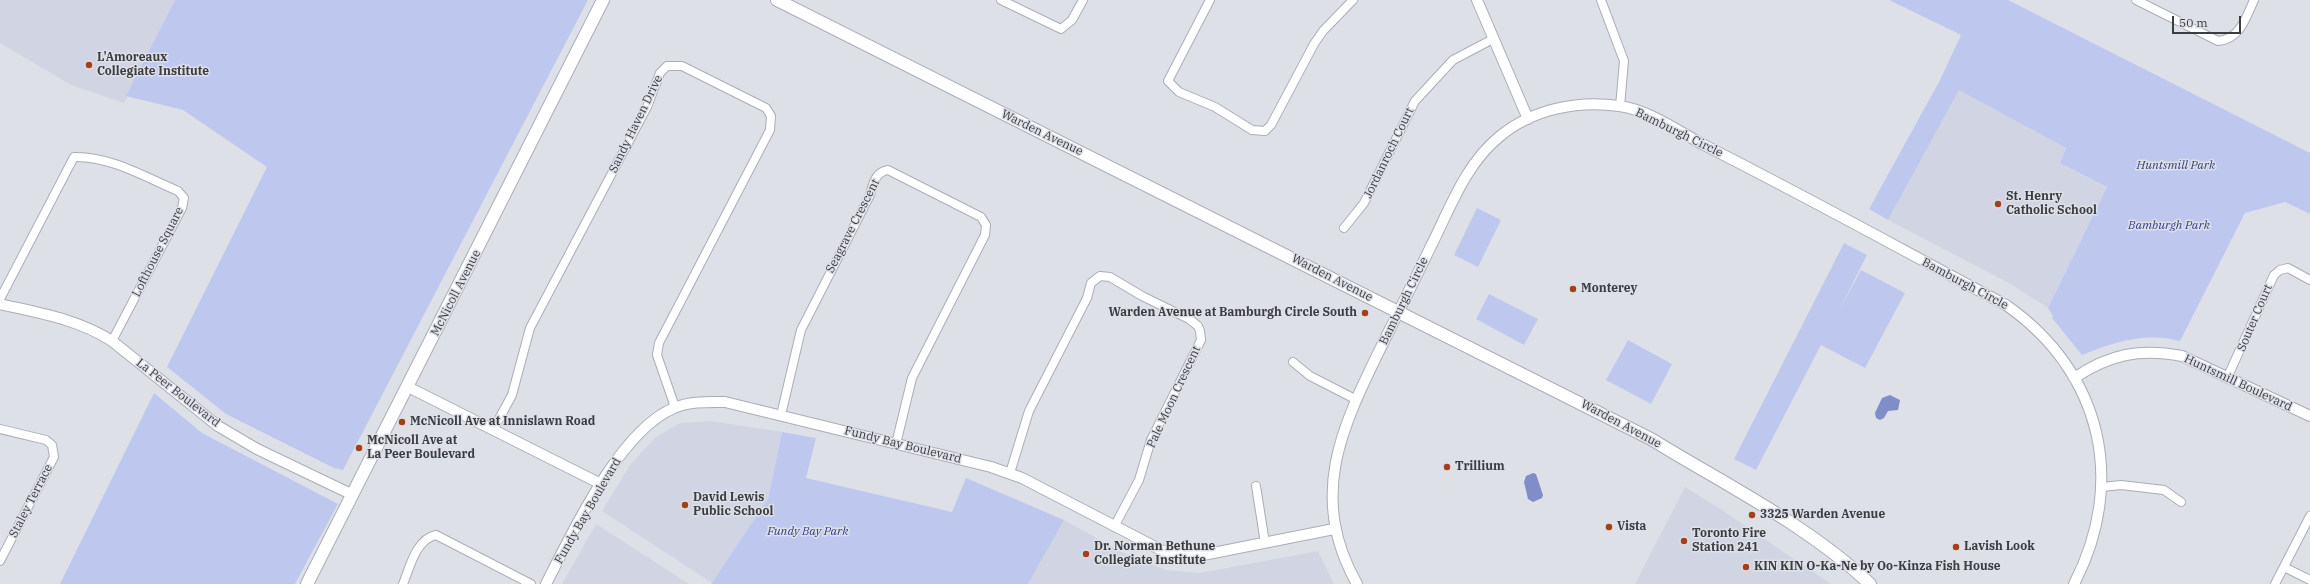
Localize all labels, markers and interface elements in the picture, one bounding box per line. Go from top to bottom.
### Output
scale bar [2174,8,2243,34]
text: 50 m [2179,15,2208,30]
place label: L'Amoreaux Collegiate Institute [97,51,209,79]
marker: L'Amoreaux Collegiate Institute [84,60,94,70]
street label: Sandy Haven Drive [606,73,666,175]
street label: Jordanroch Court [1361,105,1417,201]
street label: Bamburgh Circle [1633,106,1725,160]
street label: Warden Avenue [999,107,1085,159]
park label: Huntsmill Park [2137,159,2215,173]
street label: Seagrave Crescent [823,177,883,275]
place label: St. Henry Catholic School [2006,190,2097,218]
marker: St. Henry Catholic School [1993,199,2003,209]
street label: Lofthouse Square [129,205,187,299]
park label: Bamburgh Park [2128,219,2210,233]
street label: McNicoll Avenue [428,248,484,338]
street label: Warden Avenue [1289,251,1375,305]
street label: Bamburgh Circle [1377,255,1431,347]
street label: Bamburgh Circle [1919,255,2011,313]
place label: Monterey [1581,282,1637,296]
street label: Souter Court [2234,282,2276,354]
marker: Monterey [1568,284,1578,294]
place label: Warden Avenue at Bamburgh Circle South [1108,306,1357,320]
marker: Warden Avenue at Bamburgh Circle South [1360,308,1370,318]
street label: Pale Moon Crescent [1144,344,1204,450]
street label: Huntsmill Boulevard [2182,352,2294,414]
street label: La Peer Boulevard [133,356,223,430]
street label: Warden Avenue [1578,397,1664,451]
place label: McNicoll Ave at Innislawn Road [410,415,595,429]
marker: McNicoll Ave at Innislawn Road [397,417,407,427]
street label: Fundy Bay Boulevard [843,423,963,467]
place label: McNicoll Ave at La Peer Boulevard [367,434,475,462]
marker: McNicoll Ave at La Peer Boulevard [354,443,364,453]
street label: Fundy Bay Boulevard [552,455,624,567]
place label: Trillium [1455,460,1505,474]
street label: Staley Terrace [6,462,56,540]
marker: Trillium [1442,462,1452,472]
place label: David Lewis Public School [693,491,773,519]
marker: David Lewis Public School [680,500,690,510]
place label: 3325 Warden Avenue [1760,508,1885,522]
marker: 3325 Warden Avenue [1747,510,1757,520]
place label: Vista [1617,520,1646,534]
marker: Vista [1604,522,1614,532]
park label: Fundy Bay Park [767,525,849,539]
place label: Toronto Fire Station 241 [1692,527,1766,555]
marker: Toronto Fire Station 241 [1679,536,1689,546]
place label: Dr. Norman Bethune Collegiate Institute [1094,540,1215,568]
place label: Lavish Look [1964,540,2035,554]
marker: Lavish Look [1951,542,1961,552]
marker: Dr. Norman Bethune Collegiate Institute [1081,549,1091,559]
place label: KIN KIN O-Ka-Ne by Oo-Kinza Fish House [1754,560,2001,574]
marker: KIN KIN O-Ka-Ne by Oo-Kinza Fish House [1741,562,1751,572]

